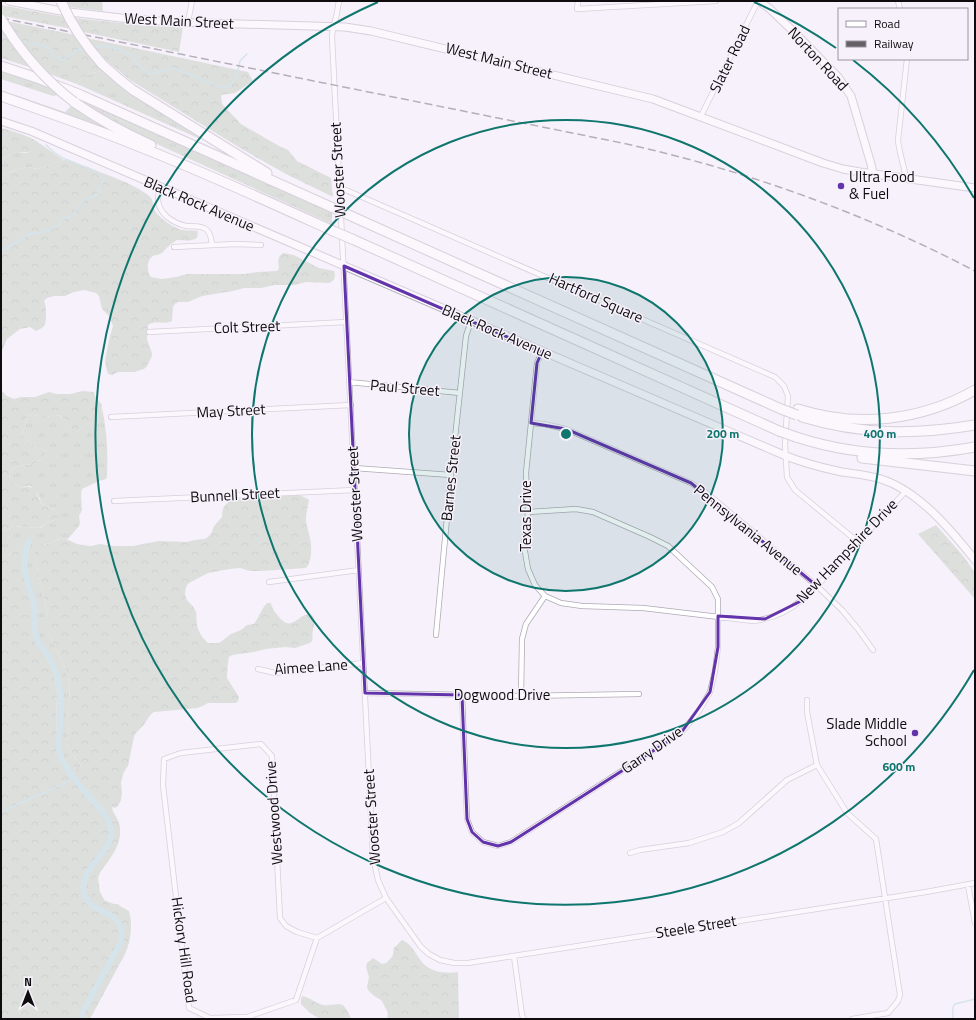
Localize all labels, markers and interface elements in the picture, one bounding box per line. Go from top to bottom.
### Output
street label: West Main Street [124,6,235,35]
legend [838,8,968,60]
text: Road [874,14,900,33]
street label: Slater Road [703,21,756,97]
street label: Norton Road [783,21,854,96]
text: Railway [874,34,914,53]
street label: West Main Street [443,36,556,85]
street label: Wooster Street [323,121,351,218]
place label: Ultra Food & Fuel [849,165,915,205]
street label: Black Rock Avenue [140,170,258,237]
marker: Ultra Food & Fuel [836,181,846,191]
street label: Hartford Square [545,266,647,329]
street label: Black Rock Avenue [438,298,556,365]
street label: Colt Street [213,314,281,339]
street label: Paul Street [369,373,442,402]
street label: May Street [196,397,267,424]
text: 200 m [707,424,739,443]
text: 400 m [864,424,896,443]
centre of rings [559,427,573,441]
street label: Barnes Street [435,433,467,522]
street label: Wooster Street [340,445,368,542]
street label: Pennsylvania Avenue [689,479,808,581]
street label: Texas Drive [514,480,537,552]
street label: Bunnell Street [190,481,281,508]
street label: New Hampshire Drive [791,493,903,608]
street label: Aimee Lane [273,652,348,681]
street label: Dogwood Drive [454,683,550,706]
place label: Slade Middle School [826,712,907,752]
street label: Garry Drive [616,720,687,779]
marker: Slade Middle School [910,728,920,738]
text: 600 m [883,757,915,776]
street label: Westwood Drive [258,760,289,866]
street label: Wooster Street [357,768,386,866]
street label: Hickory Hill Road [166,895,203,1004]
street label: Steele Street [654,909,739,944]
north arrow [8,972,48,1012]
text: N [24,974,32,990]

